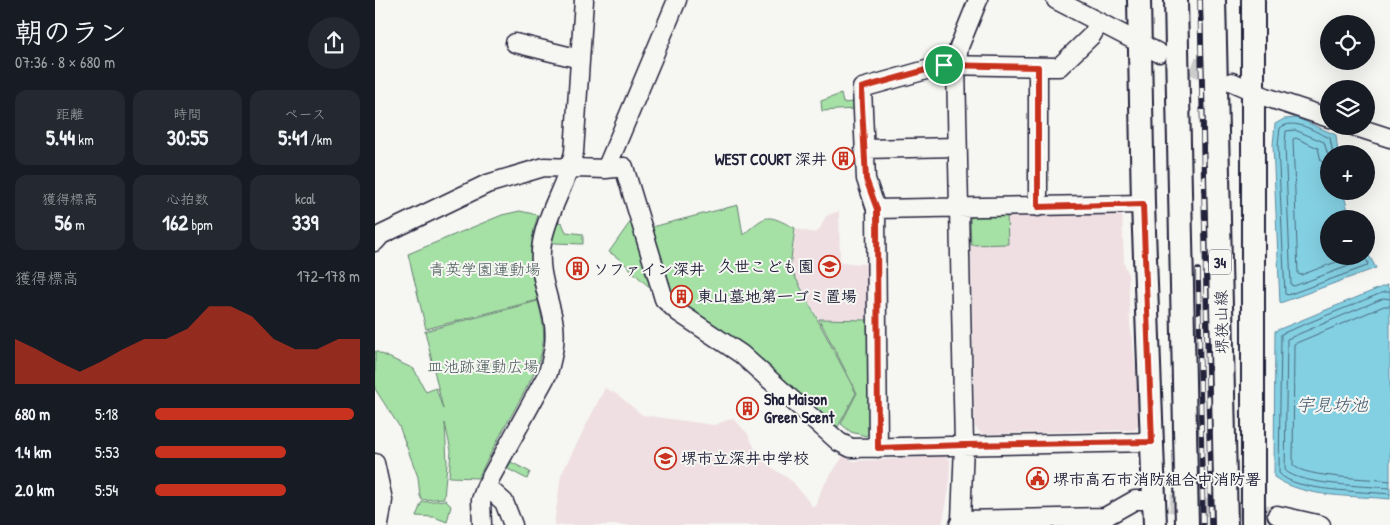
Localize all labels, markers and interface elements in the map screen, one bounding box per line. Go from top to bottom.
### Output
text: 朝のラン [15,13,127,51]
map controls [1320,15,1375,265]
button: locate [1320,15,1375,70]
button: share [308,17,360,69]
pin [923,44,965,86]
text: 07:36 · 8 × 680 m [15,51,115,73]
icon: arrive [930,51,958,79]
button: layers [1320,80,1375,135]
text: 距離 [56,104,84,123]
text: 時間 [173,104,201,123]
text: ペース [285,104,326,123]
text: 5.44 [46,123,75,152]
text: 30:55 [167,123,208,152]
text: 5:41 [278,123,308,152]
text: km [75,130,94,149]
text: /km [308,130,332,149]
button: + [1320,145,1375,200]
building icon: WEST COURT 深井 [831,147,855,171]
place label: WEST COURT 深井 [715,148,827,170]
text: 獲得標高 [42,189,98,208]
text: 心拍数 [166,189,208,208]
text: kcal [295,189,315,208]
text: 56 [55,208,72,237]
text: 162 [162,208,188,237]
text: 339 [292,208,318,237]
button: − [1320,210,1375,265]
text: m [72,215,85,234]
text: bpm [188,215,213,234]
road number: 34 [1209,250,1231,274]
school or university icon: 久世こども園 [818,254,842,278]
place label: 久世こども園 [718,255,814,277]
building icon: ソファイン深井 [565,257,589,281]
park label: 青英学園運動場 [429,258,541,280]
place label: ソファイン深井 [593,258,705,280]
text: 172–178 m [297,265,360,287]
text: 獲得標高 [15,267,79,289]
building icon: 東山墓地第一ゴミ置場 [669,284,693,308]
place label: 東山墓地第一ゴミ置場 [697,285,857,307]
street label: 堺狭山線 [1209,290,1233,354]
park label: 皿池跡運動広場 [427,355,539,377]
place label: Sha Maison Green Scent [764,388,835,428]
water label: 宇見坊池 [1296,392,1369,417]
building icon: Sha Maison Green Scent [736,396,760,420]
text: 680 m [15,403,50,425]
text: 5:18 [95,403,118,425]
text: 1.4 km [15,441,51,463]
text: 5:53 [95,441,119,463]
school or university icon: 堺市立深井中学校 [653,446,677,470]
place label: 堺市立深井中学校 [681,447,809,469]
public building icon: 堺市高石市消防組合中消防署 [1025,467,1049,491]
place label: 堺市高石市消防組合中消防署 [1053,468,1261,490]
text: 2.0 km [15,479,54,501]
text: 5:54 [95,479,118,501]

